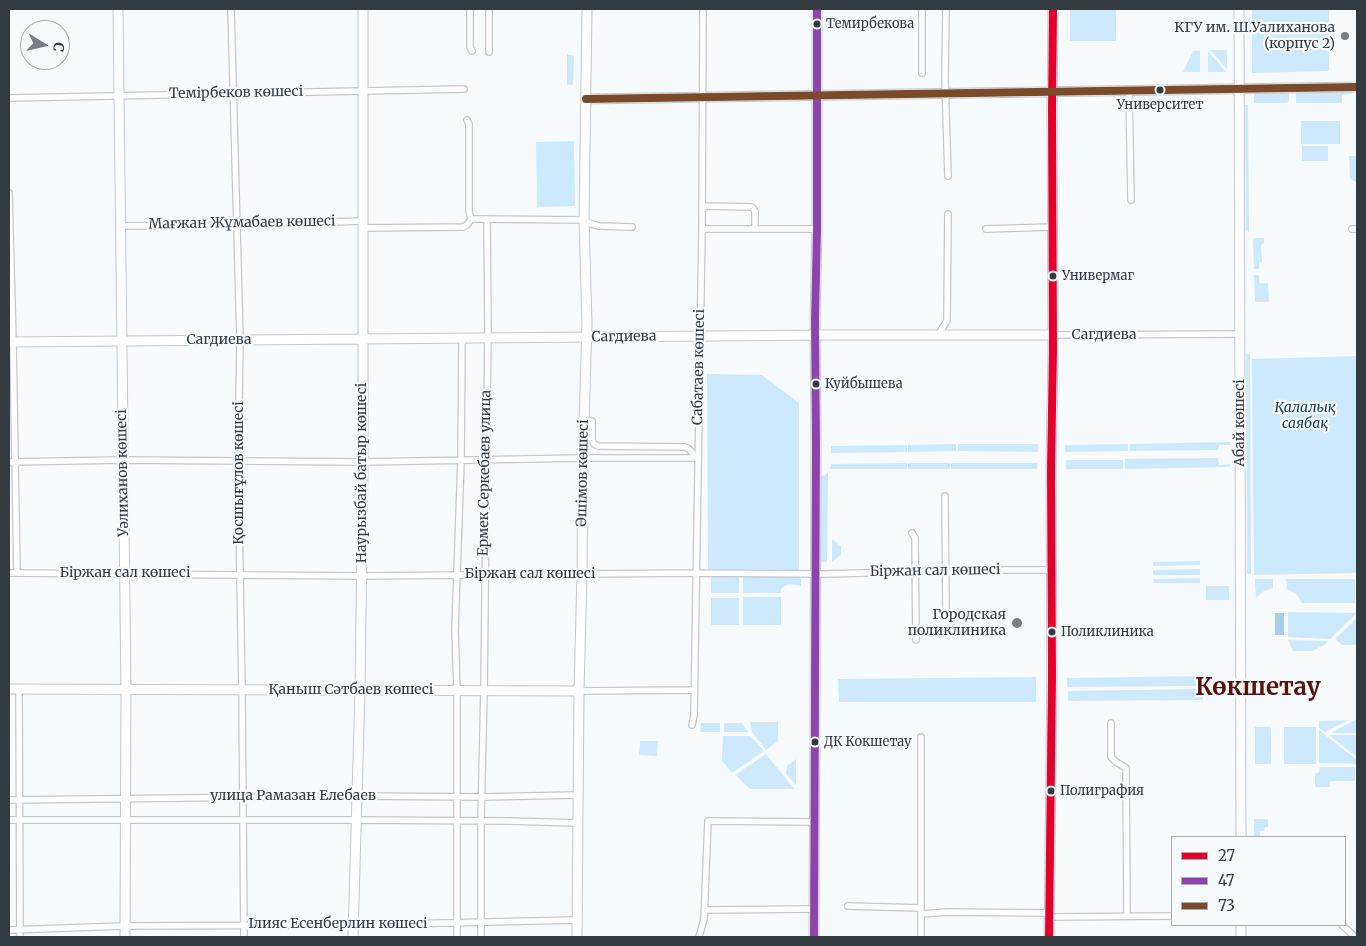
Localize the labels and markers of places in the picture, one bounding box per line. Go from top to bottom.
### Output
place label: Темирбекова [826,16,914,32]
marker: Темирбекова [812,19,822,29]
place label: КГУ им. Ш.Уалиханова (корпус 2) [1174,20,1335,52]
marker: КГУ им. Ш.Уалиханова (корпус 2) [1339,30,1351,42]
marker: Университет [1155,85,1165,95]
place label: Университет [1117,97,1203,113]
place label: Универмаг [1062,268,1134,284]
marker: Универмаг [1048,271,1058,281]
place label: Куйбышева [825,376,903,392]
marker: Куйбышева [811,379,821,389]
place label: Городская поликлиника [908,607,1006,640]
marker: Городская поликлиника [1010,616,1024,630]
place label: Поликлиника [1061,624,1154,640]
marker: Поликлиника [1047,627,1057,637]
place label: ДК Кокшетау [824,734,911,750]
marker: ДК Кокшетау [810,737,820,747]
place label: Полиграфия [1060,783,1144,799]
marker: Полиграфия [1046,786,1056,796]

